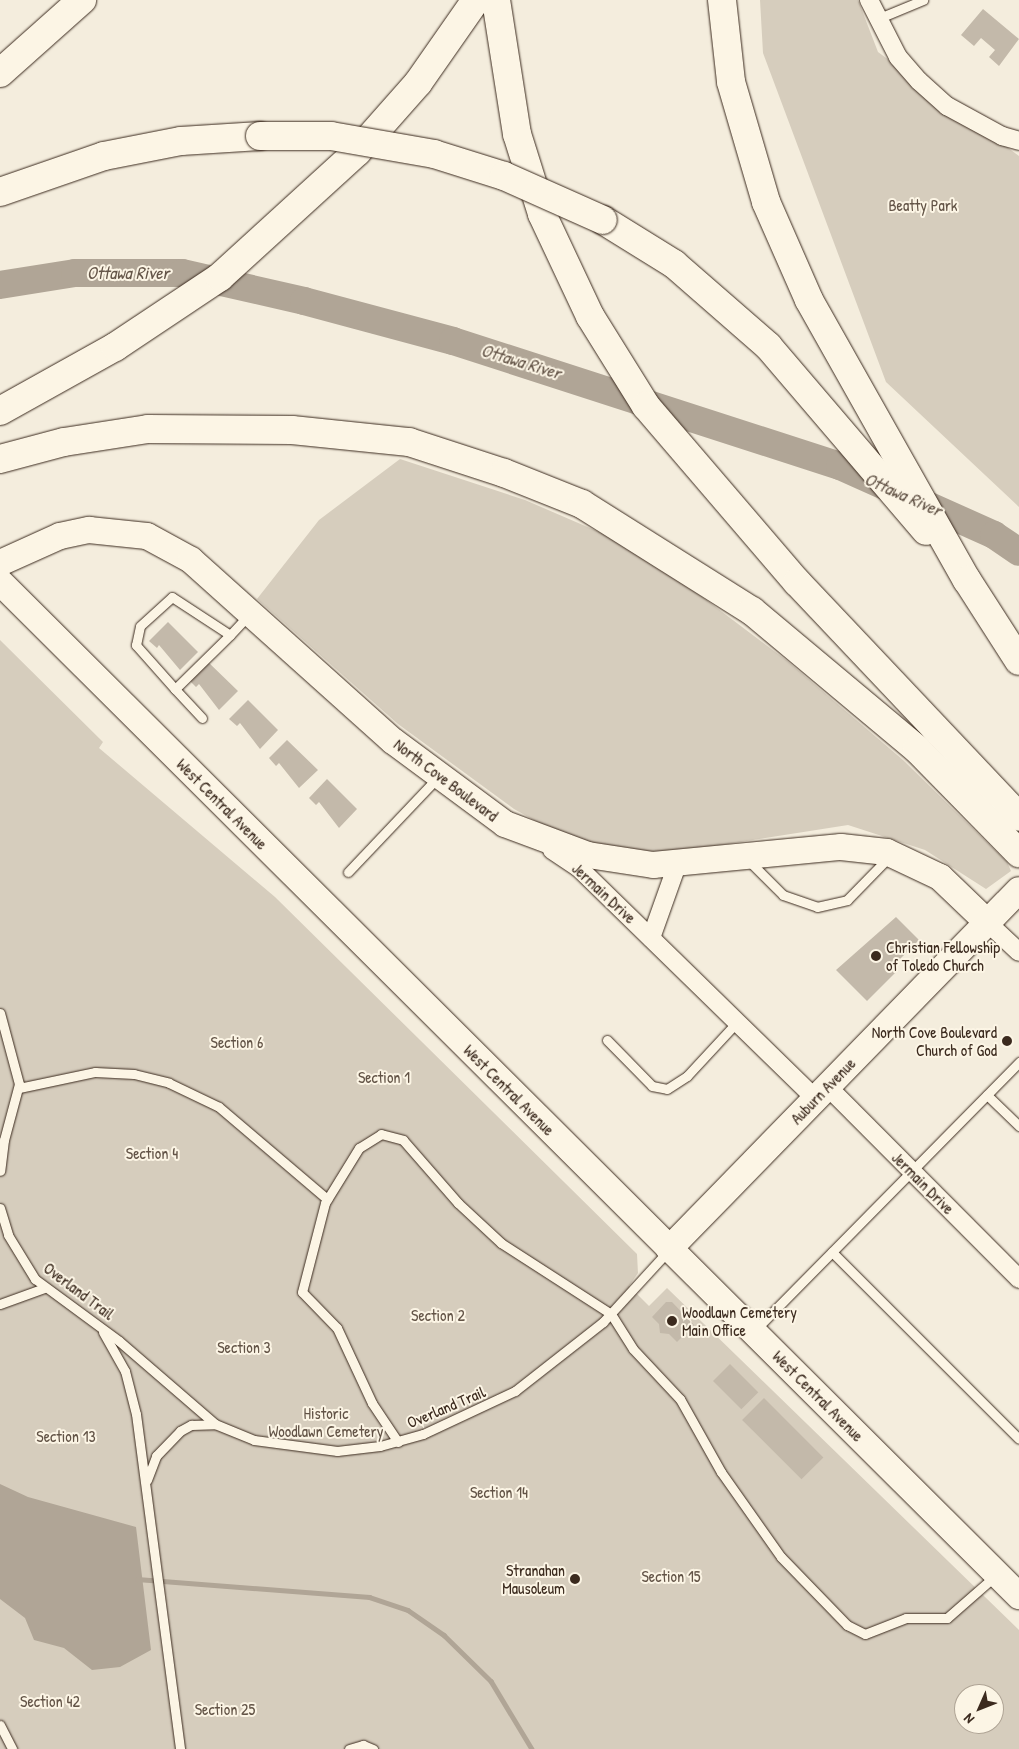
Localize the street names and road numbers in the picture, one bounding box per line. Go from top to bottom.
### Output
street label: North Cove Boulevard [390,735,502,825]
street label: West Central Avenue [173,755,271,853]
street label: Jermain Drive [568,859,640,927]
street label: West Central Avenue [460,1041,558,1139]
street label: Auburn Avenue [787,1054,859,1128]
street label: Jermain Drive [888,1148,958,1218]
street label: Overland Trail [40,1258,118,1324]
street label: West Central Avenue [769,1347,867,1445]
street label: Overland Trail [404,1382,488,1432]

